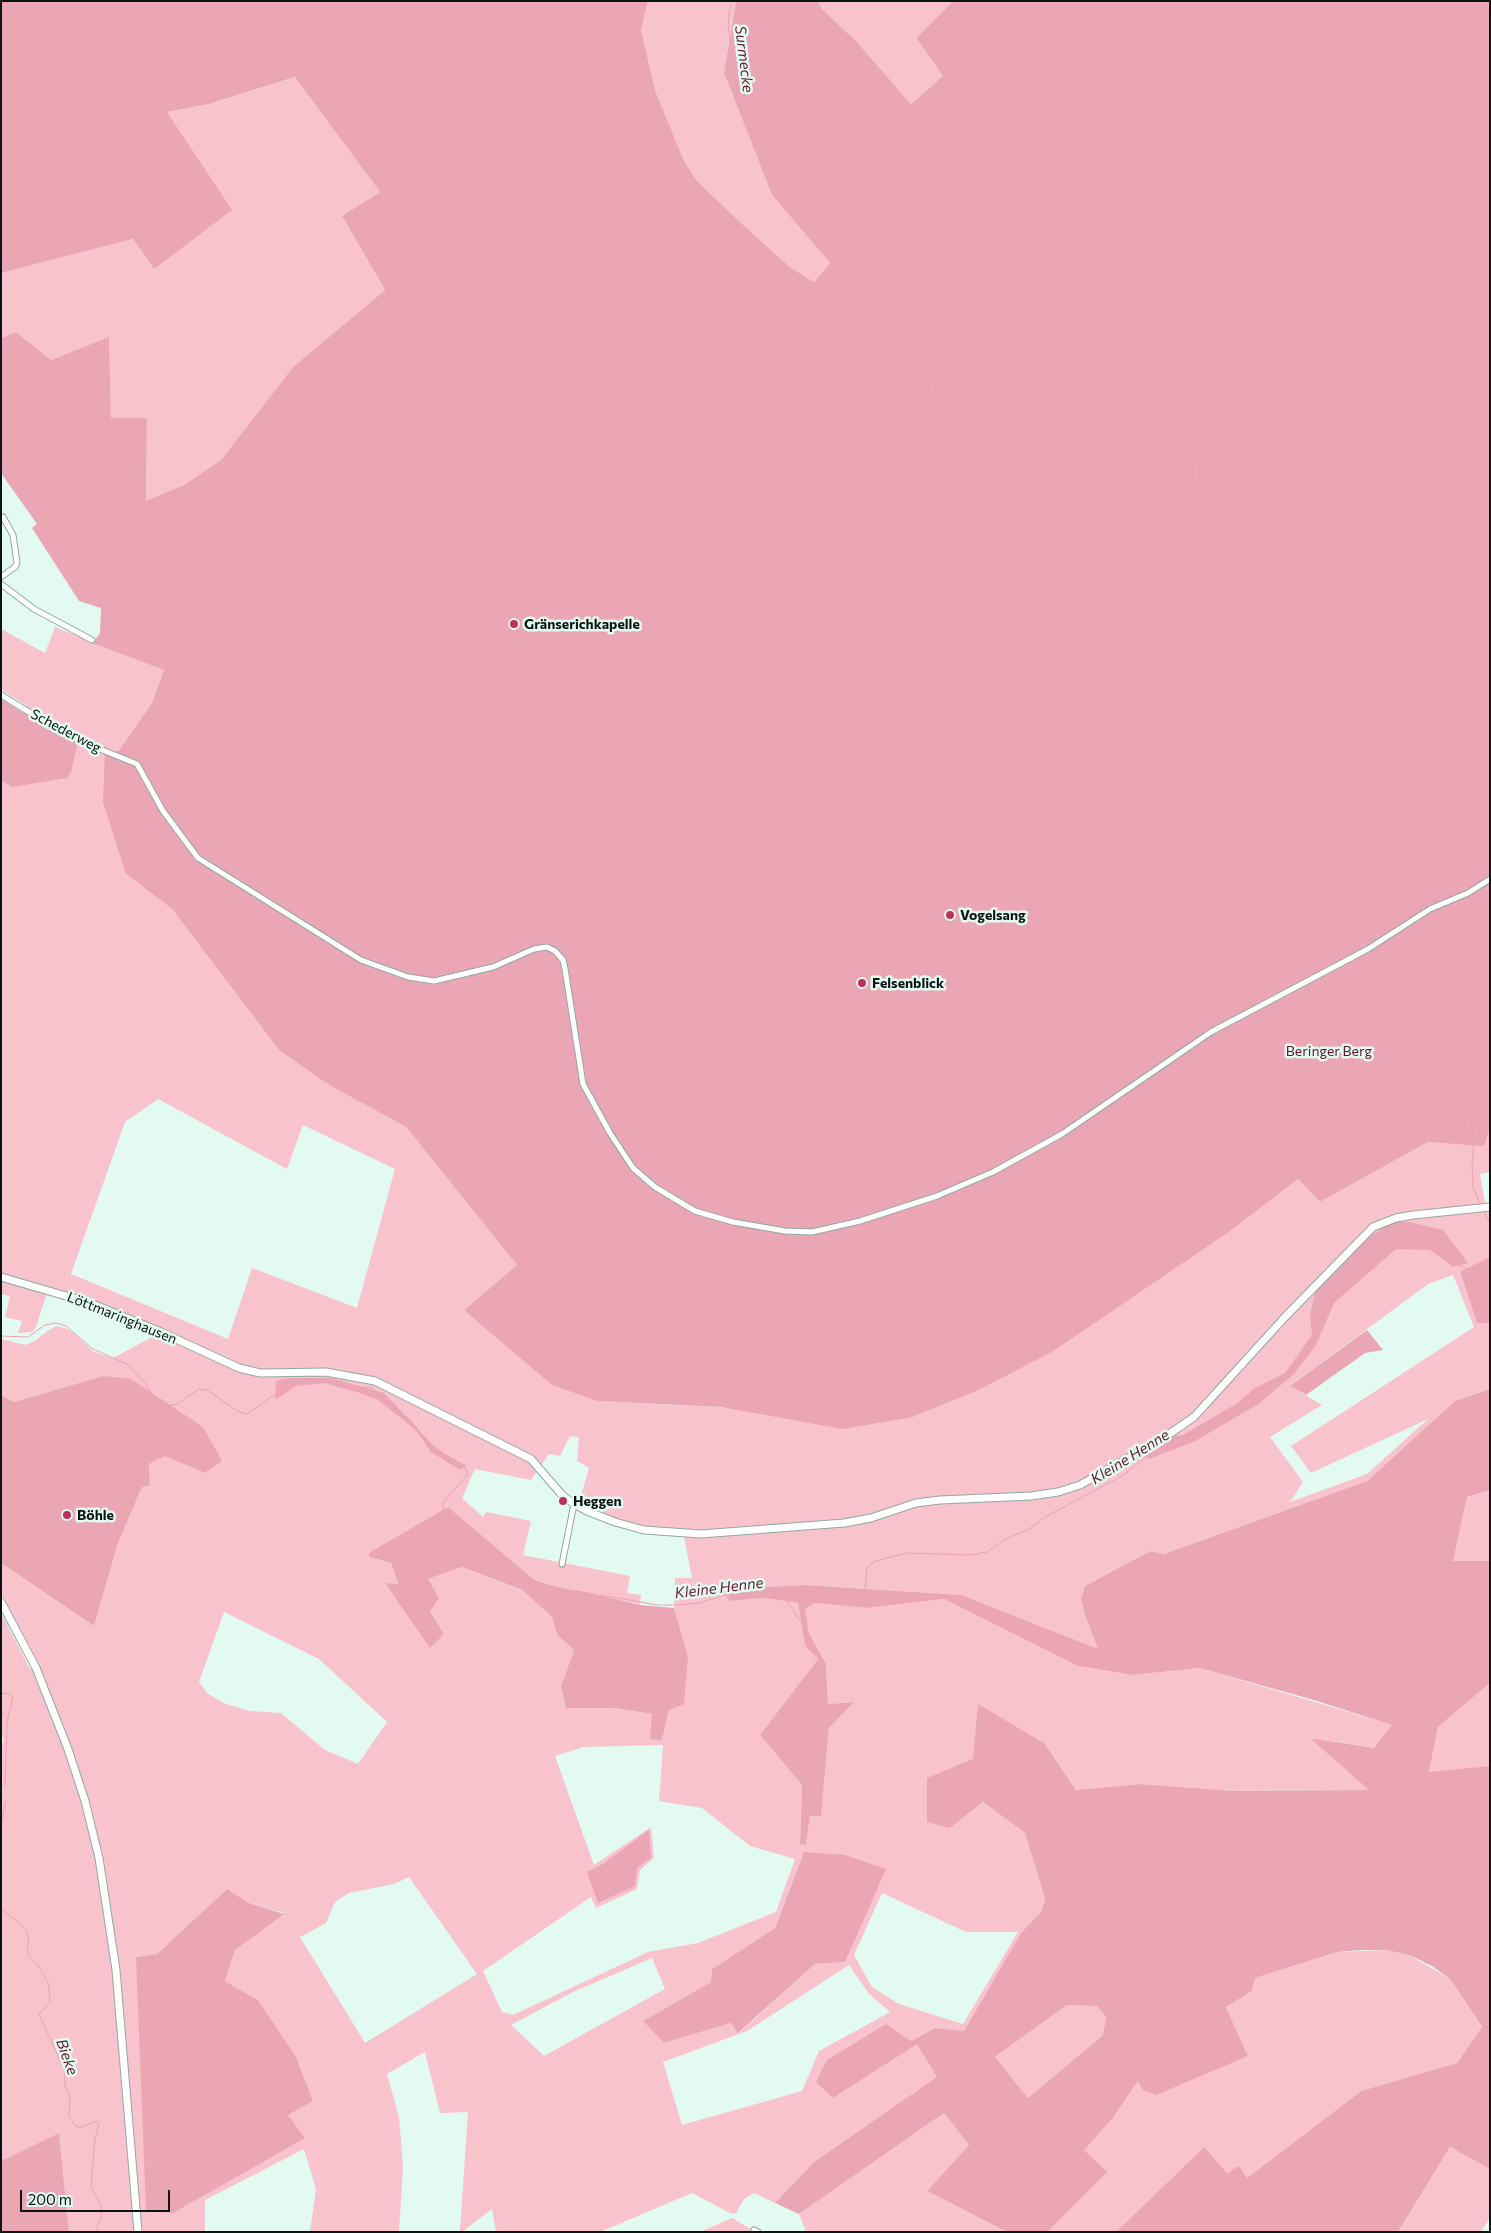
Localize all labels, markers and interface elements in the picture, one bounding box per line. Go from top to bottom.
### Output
water label: Surmecke [731,25,757,93]
place label: Gränserichkapelle [524,616,640,632]
marker: Gränserichkapelle [508,618,520,630]
street label: Schederweg [28,705,104,757]
place label: Vogelsang [960,907,1026,923]
marker: Vogelsang [944,909,956,921]
place label: Felsenblick [872,975,944,991]
marker: Felsenblick [856,977,868,989]
park label: Beringer Berg [1286,1043,1372,1059]
street label: Löttmaringhausen [65,1288,179,1348]
water label: Kleine Henne [1087,1426,1173,1488]
place label: Heggen [573,1493,622,1509]
marker: Heggen [557,1495,569,1507]
place label: Böhle [77,1507,114,1523]
marker: Böhle [61,1509,73,1521]
water label: Kleine Henne [674,1574,764,1602]
water label: Bieke [52,2036,82,2078]
scale bar [22,2180,172,2212]
text: 200 m [28,2190,72,2208]

